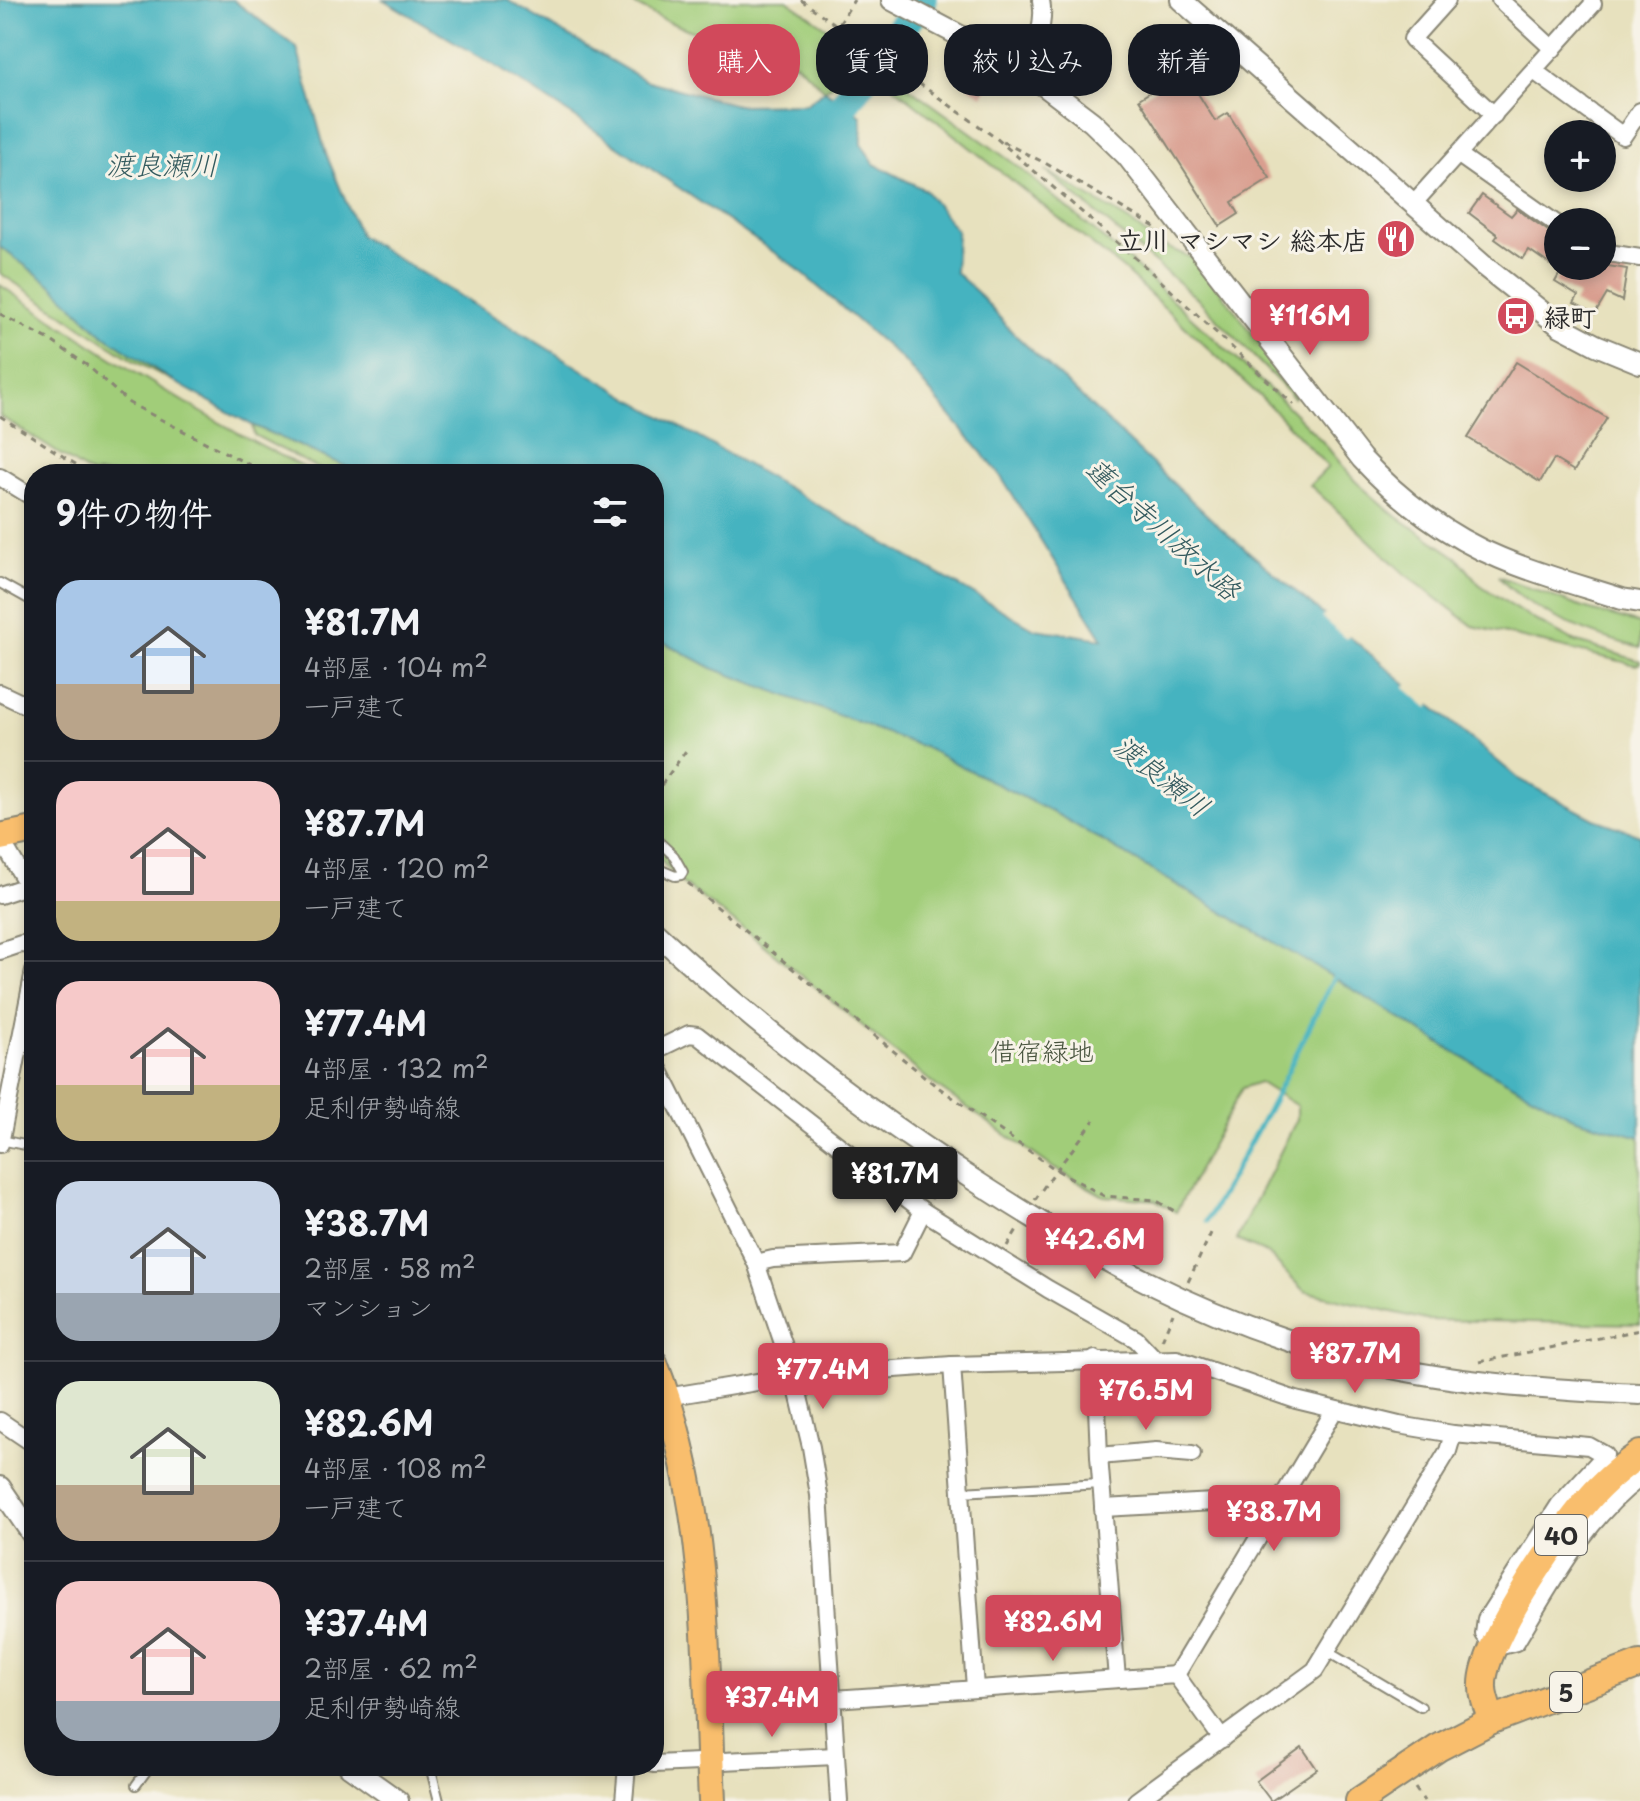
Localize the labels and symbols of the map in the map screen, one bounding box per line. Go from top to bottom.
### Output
water label: 渡良瀬川 [106,142,218,185]
restaurant icon: 立川 マシマシ 総本店 [1375,218,1417,260]
place label: 立川 マシマシ 総本店 [1117,220,1368,259]
pin: ¥116M [1254,289,1366,357]
bus stop icon: 緑町 [1495,295,1537,337]
place label: 緑町 [1544,297,1596,336]
water label: 蓮台寺川放水路 [1077,446,1253,611]
water label: 渡良瀬川 [1106,724,1220,826]
park label: 借宿緑地 [990,1031,1094,1070]
pin: ¥81.7M [830,1147,960,1215]
pin: ¥42.6M [1030,1213,1160,1281]
pin: ¥87.7M [1290,1327,1420,1395]
pin: ¥77.4M [758,1343,888,1411]
pin: ¥76.5M [1081,1364,1211,1432]
pin: ¥38.7M [1209,1485,1339,1553]
road number: 40 [1535,1515,1587,1555]
pin: ¥82.6M [988,1595,1118,1663]
pin: ¥37.4M [707,1671,837,1739]
road number: 5 [1550,1672,1582,1712]

